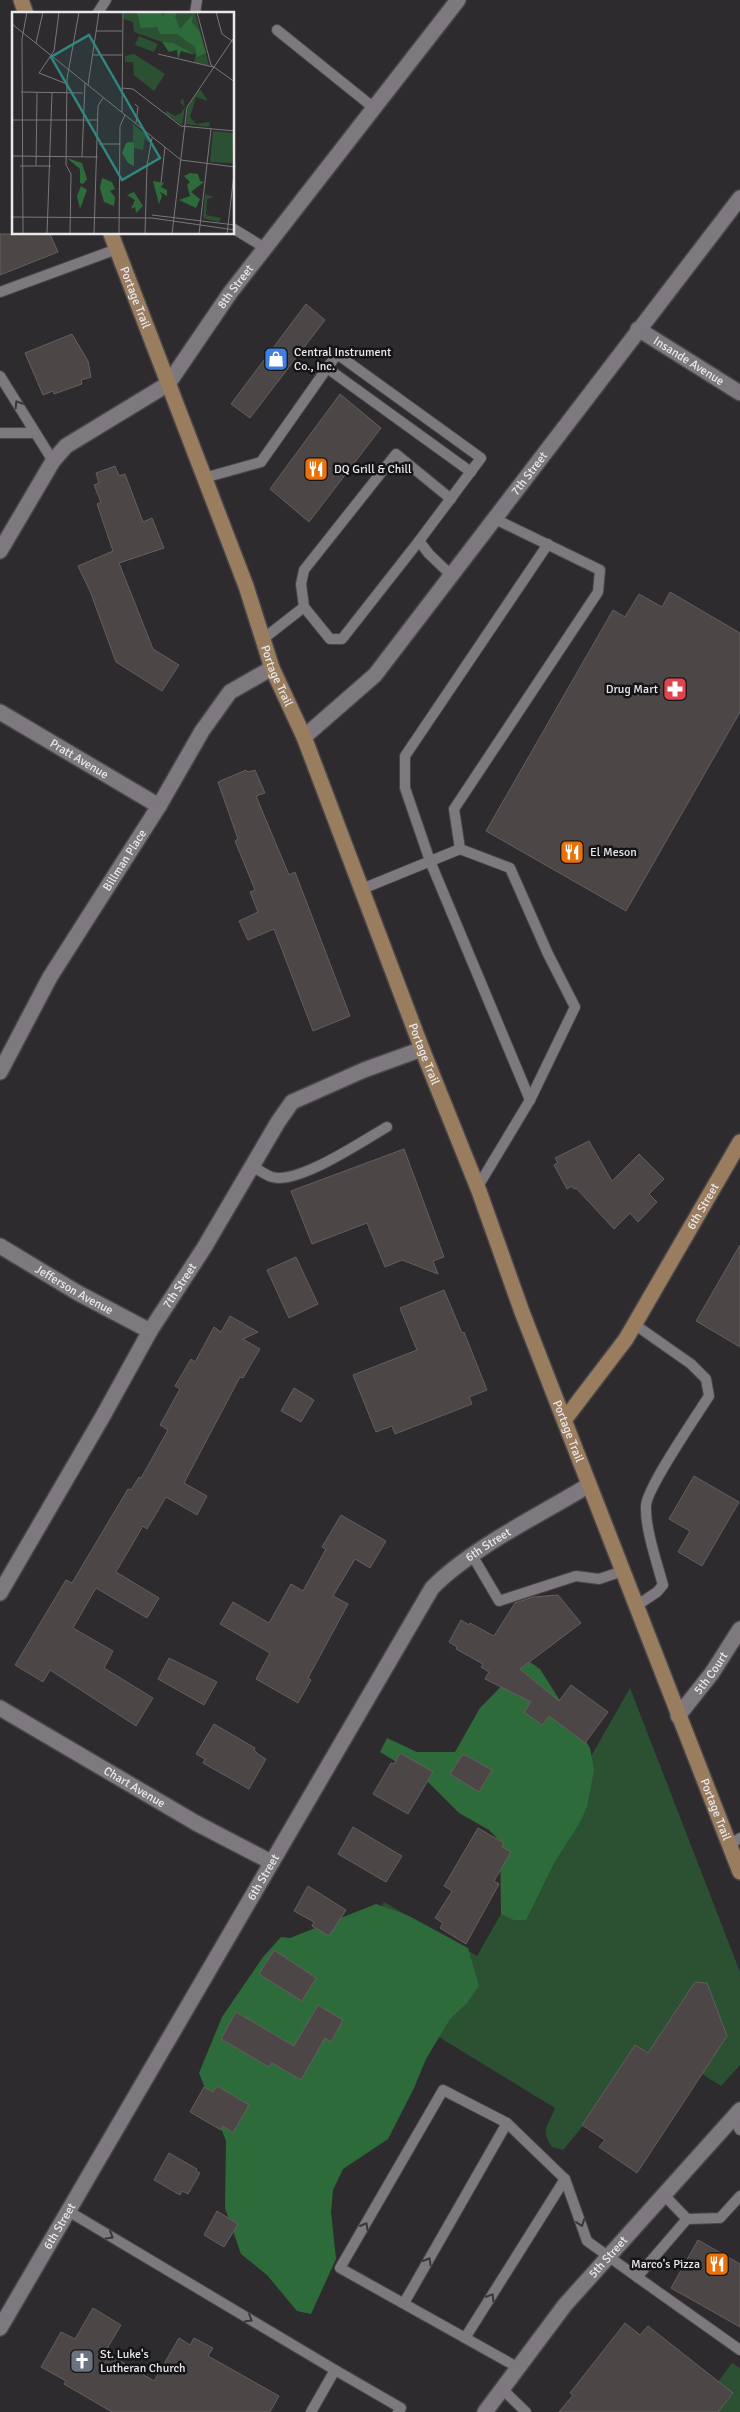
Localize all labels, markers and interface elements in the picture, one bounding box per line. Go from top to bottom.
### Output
inset map [12,12,235,235]
street label: 8th Street [214,262,257,312]
street label: Portage Trail [117,264,154,331]
street label: Insande Avenue [651,333,727,389]
place label: Central Instrument Co., Inc. [294,345,391,374]
shop icon: Central Instrument Co., Inc. [263,346,289,372]
one-way arrow [14,401,24,410]
street label: 7th Street [508,449,551,498]
restaurant icon: DQ Grill & Chill [303,456,329,482]
place label: DQ Grill & Chill [334,462,412,477]
street label: Portage Trail [258,643,297,709]
pharmacy icon: Drug Mart [662,676,688,702]
place label: Drug Mart [606,682,658,697]
street label: Pratt Avenue [47,736,111,782]
street label: Billman Place [99,826,150,894]
restaurant icon: El Meson [559,839,585,865]
place label: El Meson [590,845,637,860]
street label: Portage Trail [405,1021,443,1087]
street label: 6th Street [684,1180,722,1232]
street label: 7th Street [159,1260,200,1311]
street label: Jefferson Avenue [32,1261,116,1318]
street label: Portage Trail [550,1398,587,1465]
street label: 6th Street [462,1524,514,1565]
street label: 5th Court [690,1649,731,1697]
street label: Chart Avenue [101,1763,168,1811]
street label: Portage Trail [697,1776,735,1843]
street label: 6th Street [244,1851,283,1903]
street label: 6th Street [40,2200,79,2252]
one-way arrow [575,2218,585,2226]
one-way arrow [358,2222,368,2231]
one-way arrow [104,2229,113,2239]
street label: 5th Street [585,2233,631,2281]
restaurant icon: Marco's Pizza [704,2251,730,2277]
one-way arrow [422,2257,432,2266]
place label: Marco's Pizza [631,2257,700,2272]
one-way arrow [485,2293,495,2302]
one-way arrow [244,2313,253,2323]
place label: St. Luke's Lutheran Church [100,2347,186,2376]
church icon: St. Luke's Lutheran Church [69,2348,95,2374]

